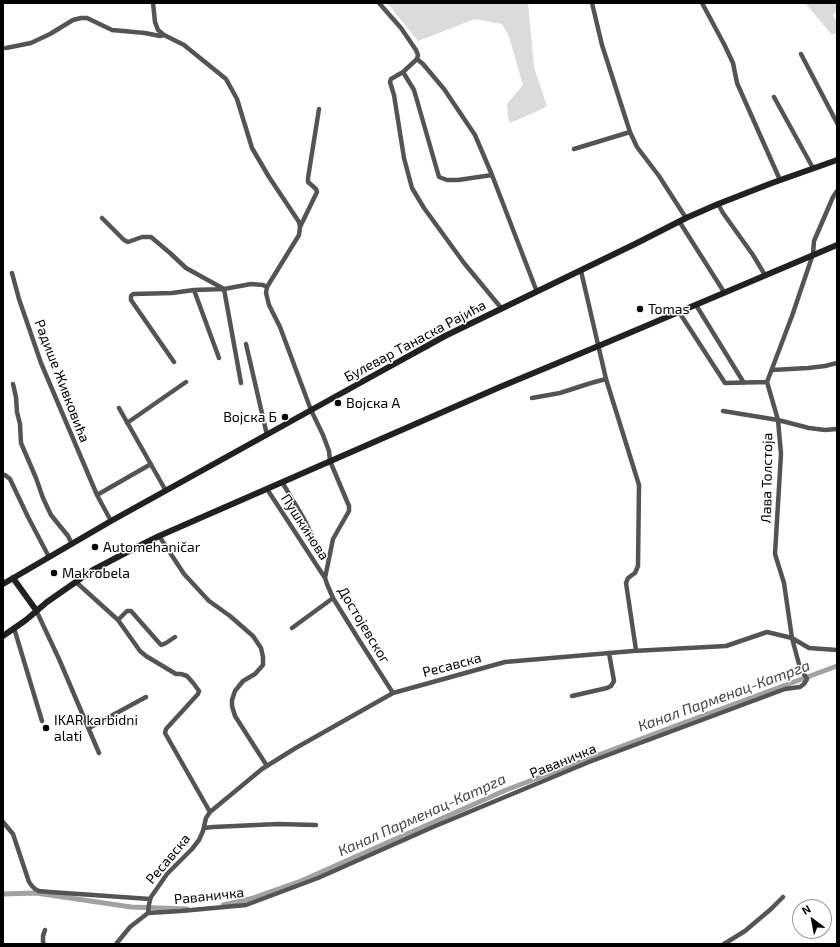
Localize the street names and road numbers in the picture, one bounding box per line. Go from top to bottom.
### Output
street label: Булевар Танаска Рајића [341,296,489,386]
street label: Радише Живковића [31,317,93,445]
street label: Лава Толстоја [758,433,776,523]
street label: Пушкинова [277,491,333,563]
street label: Достојевског [334,583,394,667]
street label: Ресавска [421,649,483,681]
street label: Раваничка [527,740,599,782]
street label: Ресавска [142,831,194,887]
street label: Раваничка [173,884,245,908]

